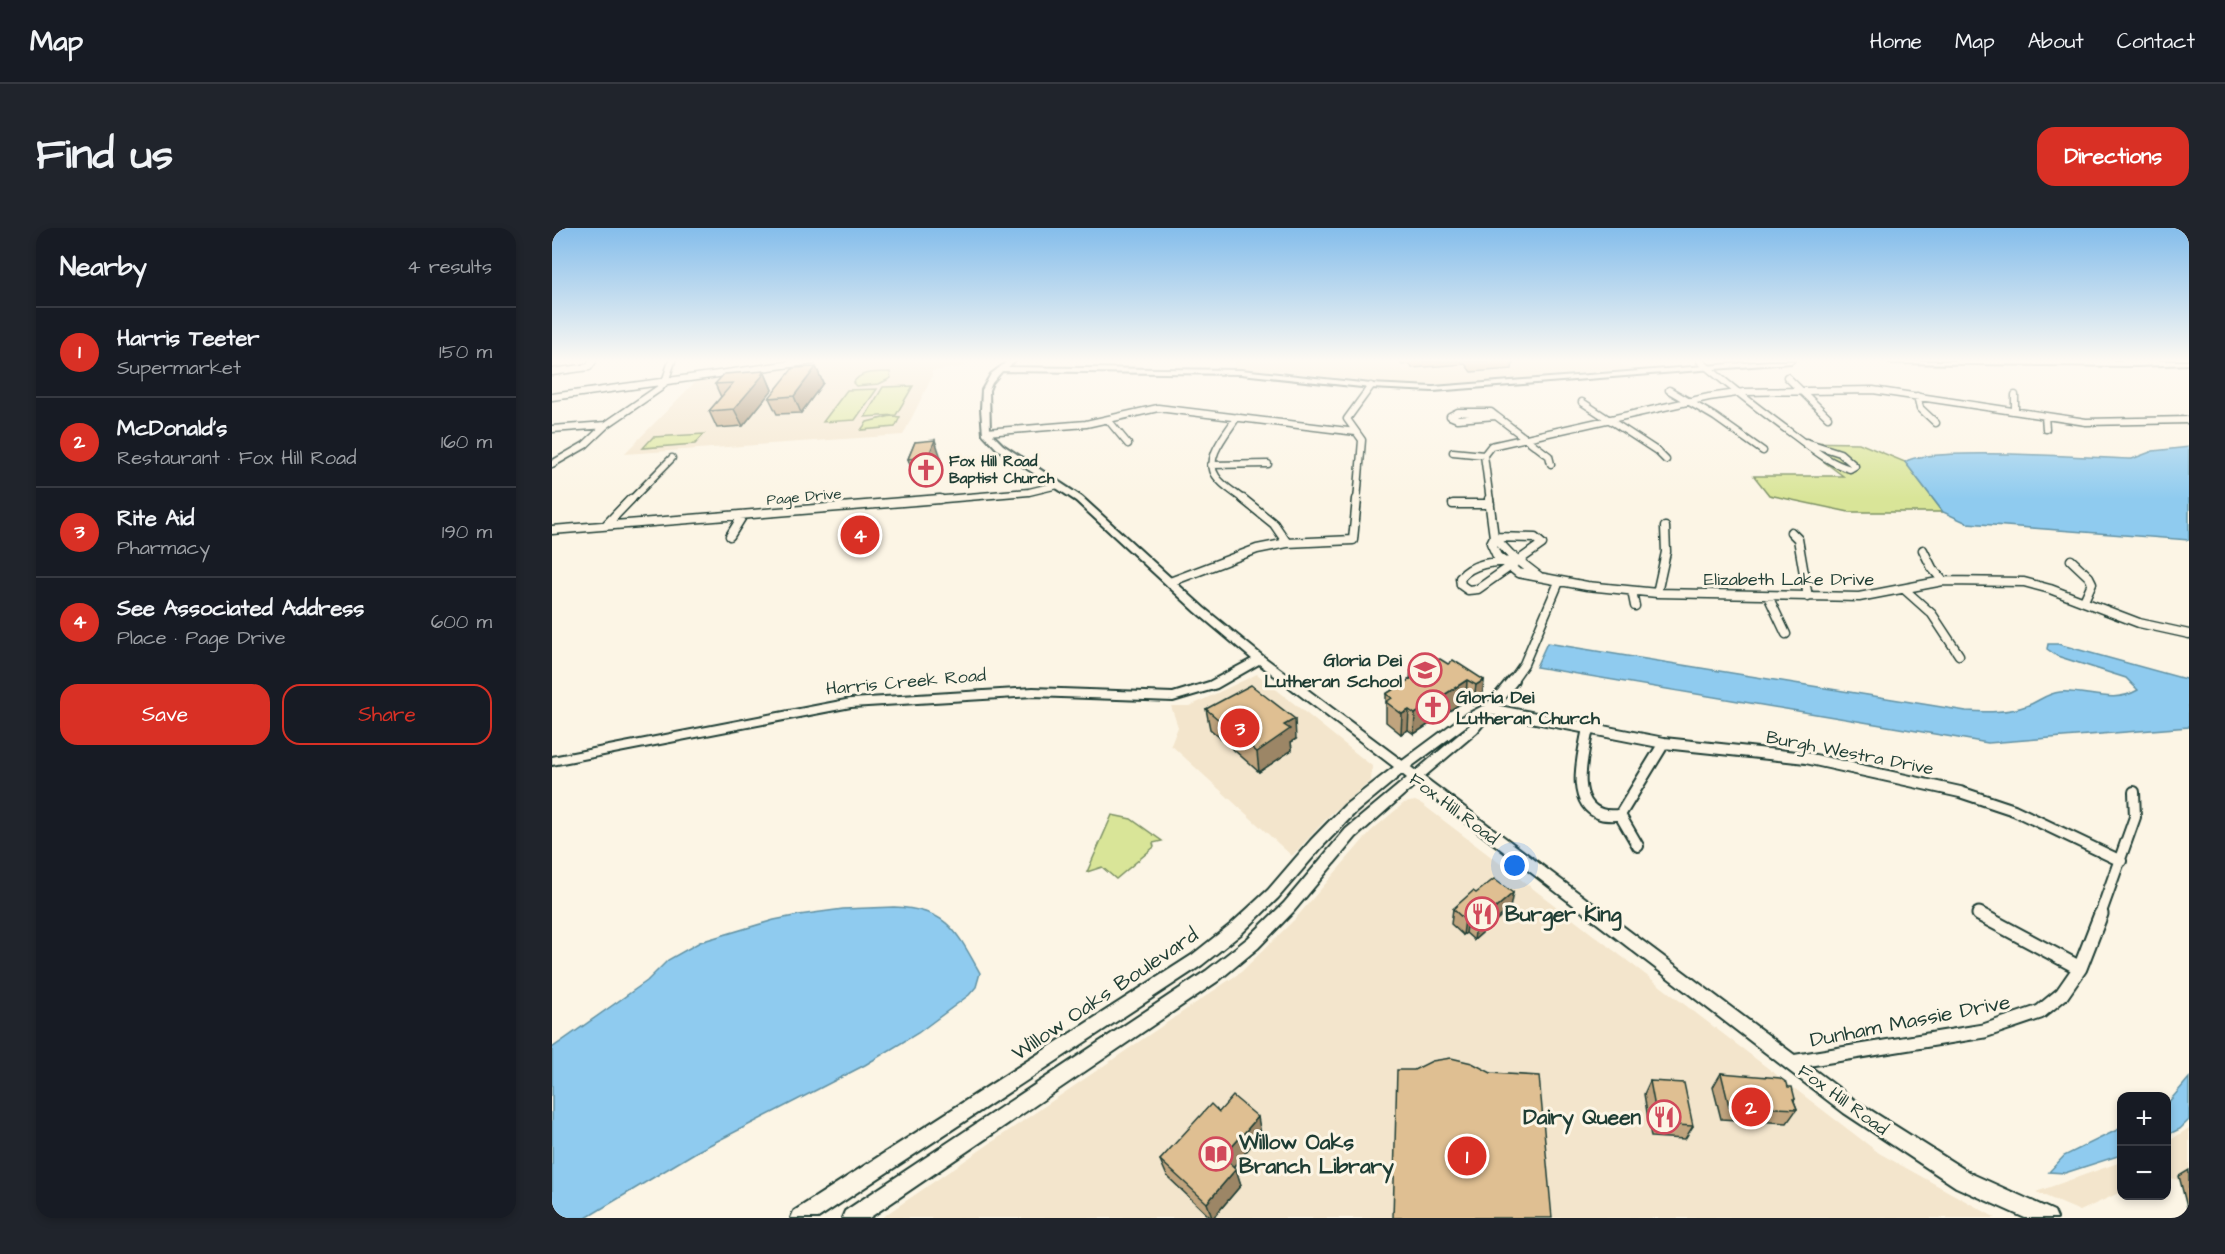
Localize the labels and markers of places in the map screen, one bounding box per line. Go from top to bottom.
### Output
place label: Fox Hill Road Baptist Church [949,451,1055,489]
church icon: Fox Hill Road Baptist Church [908,452,944,488]
pin: 4 [840,512,880,558]
place label: Gloria Dei Lutheran School [1264,648,1402,694]
school or university icon: Gloria Dei Lutheran School [1407,652,1443,688]
place label: Gloria Dei Lutheran Church [1456,685,1601,731]
church icon: Gloria Dei Lutheran Church [1415,689,1451,725]
pin: 3 [1220,706,1260,750]
restaurant icon: Burger King [1464,896,1500,932]
place label: Burger King [1505,900,1622,931]
pin: 2 [1732,1084,1770,1130]
restaurant icon: Dairy Queen [1646,1099,1682,1135]
place label: Dairy Queen [1523,1103,1641,1135]
place label: Willow Oaks Branch Library [1238,1128,1394,1184]
pin: 1 [1448,1134,1486,1178]
library icon: Willow Oaks Branch Library [1198,1136,1234,1172]

